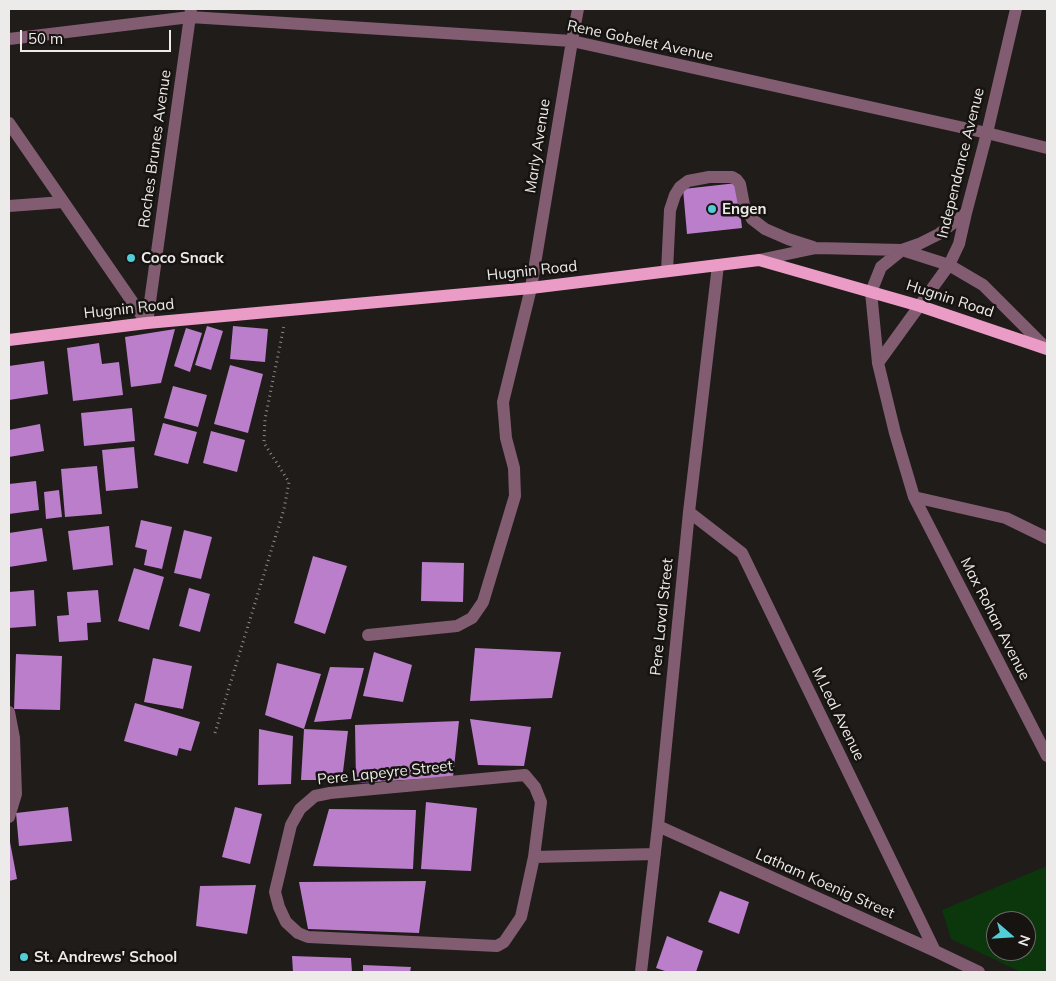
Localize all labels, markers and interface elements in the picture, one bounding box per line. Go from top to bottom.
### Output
street label: Rene Gobelet Avenue [565,17,715,65]
scale bar [22,20,174,52]
text: 50 m [28,29,63,48]
street label: Roches Brunes Avenue [135,69,175,229]
street label: Independance Avenue [934,86,988,240]
street label: Marly Avenue [522,98,554,194]
place label: Engen [722,200,767,218]
marker: Engen [706,203,718,215]
place label: Coco Snack [141,249,224,267]
marker: Coco Snack [125,252,137,264]
street label: Hugnin Road [486,257,578,285]
street label: Hugnin Road [904,276,996,322]
street label: Hugnin Road [83,295,175,323]
street label: Max Rohan Avenue [956,555,1034,683]
street label: Pere Laval Street [647,557,677,677]
street label: M.Leal Avenue [808,665,868,763]
street label: Pere Lapeyre Street [316,757,454,789]
street label: Latham Koenig Street [753,845,897,923]
north arrow [986,911,1036,961]
text: N [1014,933,1034,948]
place label: St. Andrews' School [34,948,177,966]
marker: St. Andrews' School [18,951,30,963]

